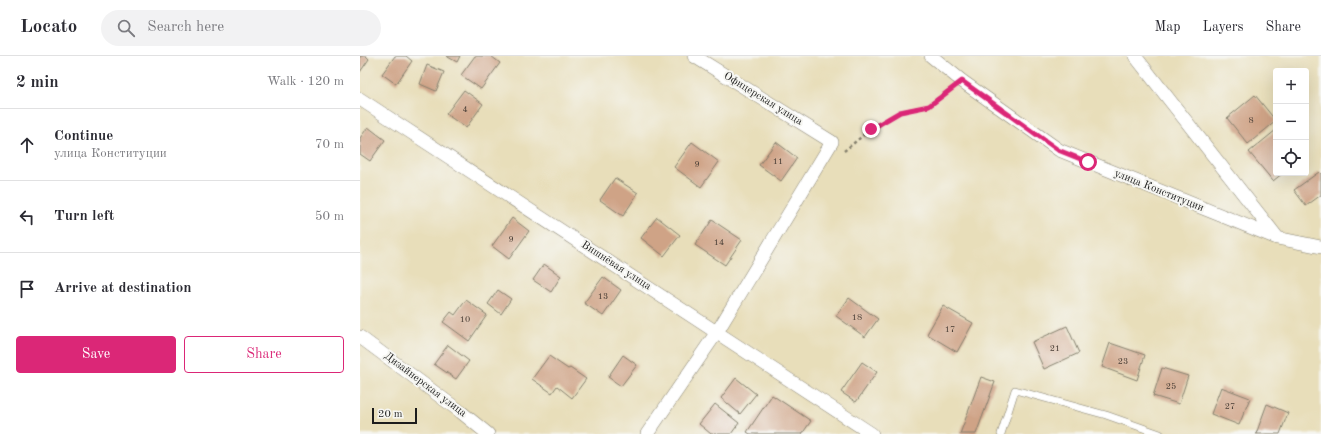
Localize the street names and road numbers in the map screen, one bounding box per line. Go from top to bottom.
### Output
street label: Офицерская улица [722,70,805,128]
street label: улица Конституции [1113,168,1205,214]
street label: Вишнёвая улица [579,239,653,293]
street label: Дизайнерская улица [382,351,469,420]

